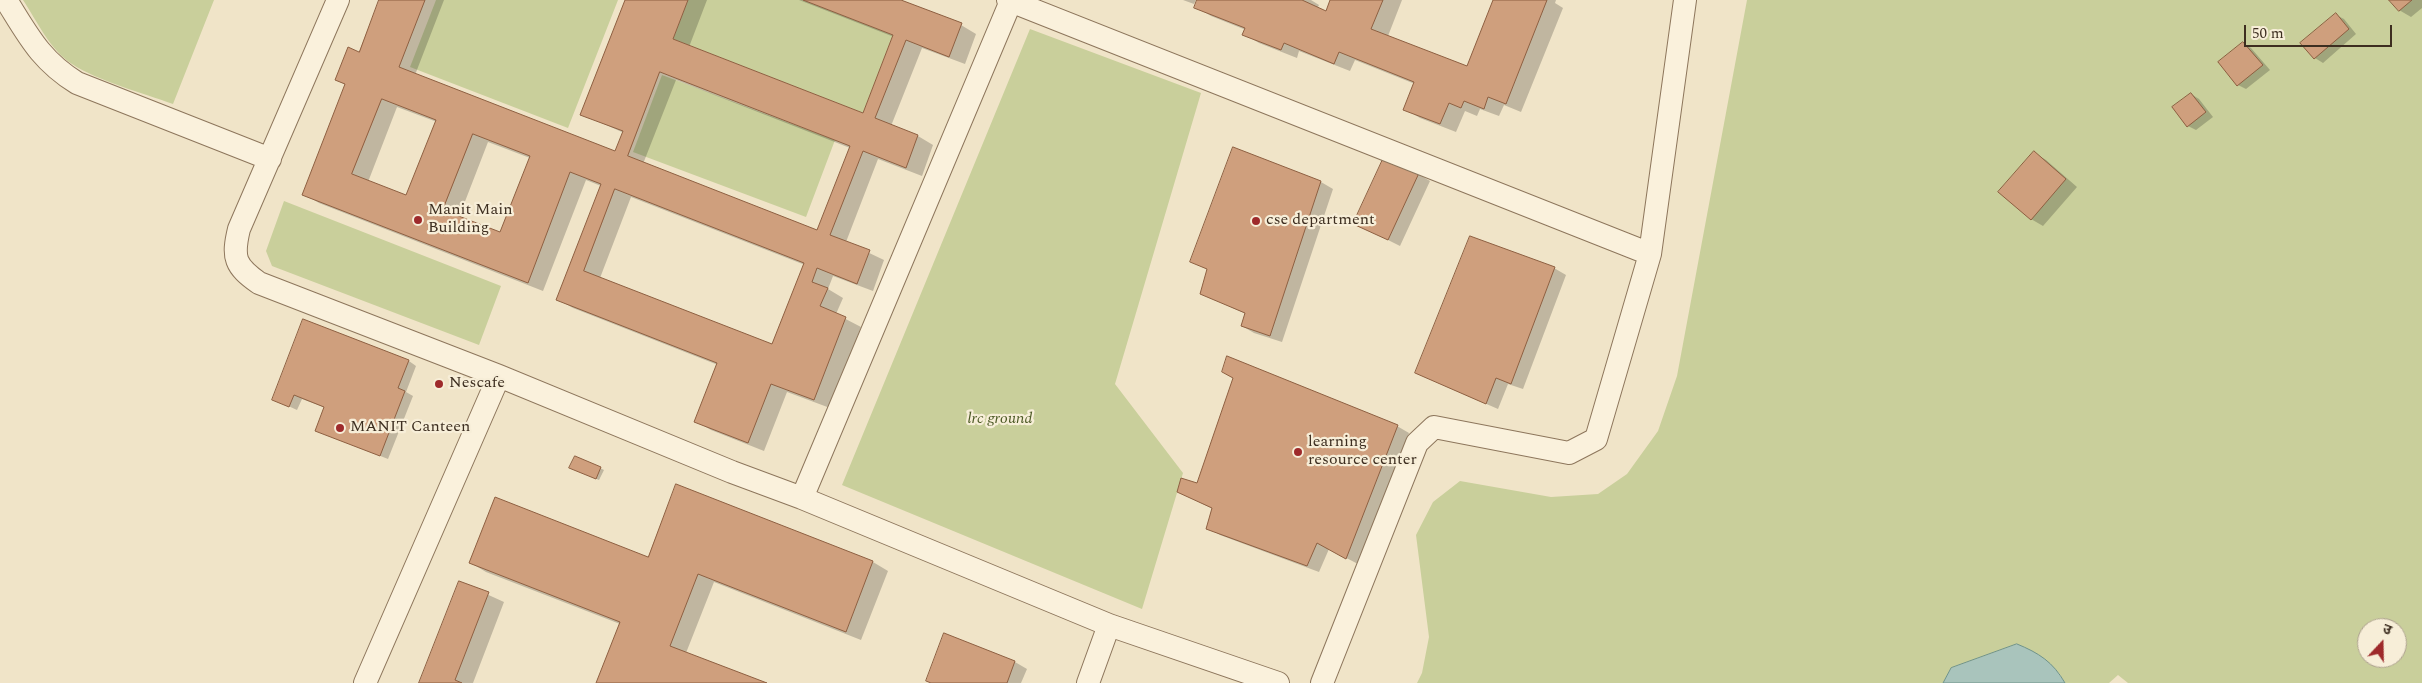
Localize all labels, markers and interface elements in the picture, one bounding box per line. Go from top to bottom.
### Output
scale bar [2247,15,2394,47]
text: 50 m [2252,22,2284,45]
place label: Manit Main Building [428,201,513,239]
place label: cse department [1266,211,1375,231]
marker: Manit Main Building [412,214,424,226]
marker: cse department [1250,215,1262,227]
place label: Nescafe [449,374,505,394]
marker: Nescafe [433,378,445,390]
park label: lrc ground [967,410,1033,430]
place label: MANIT Canteen [350,418,470,438]
marker: MANIT Canteen [334,422,346,434]
place label: learning resource center [1308,433,1417,471]
marker: learning resource center [1292,446,1304,458]
north arrow [2357,618,2407,668]
text: उ [2380,618,2395,641]

